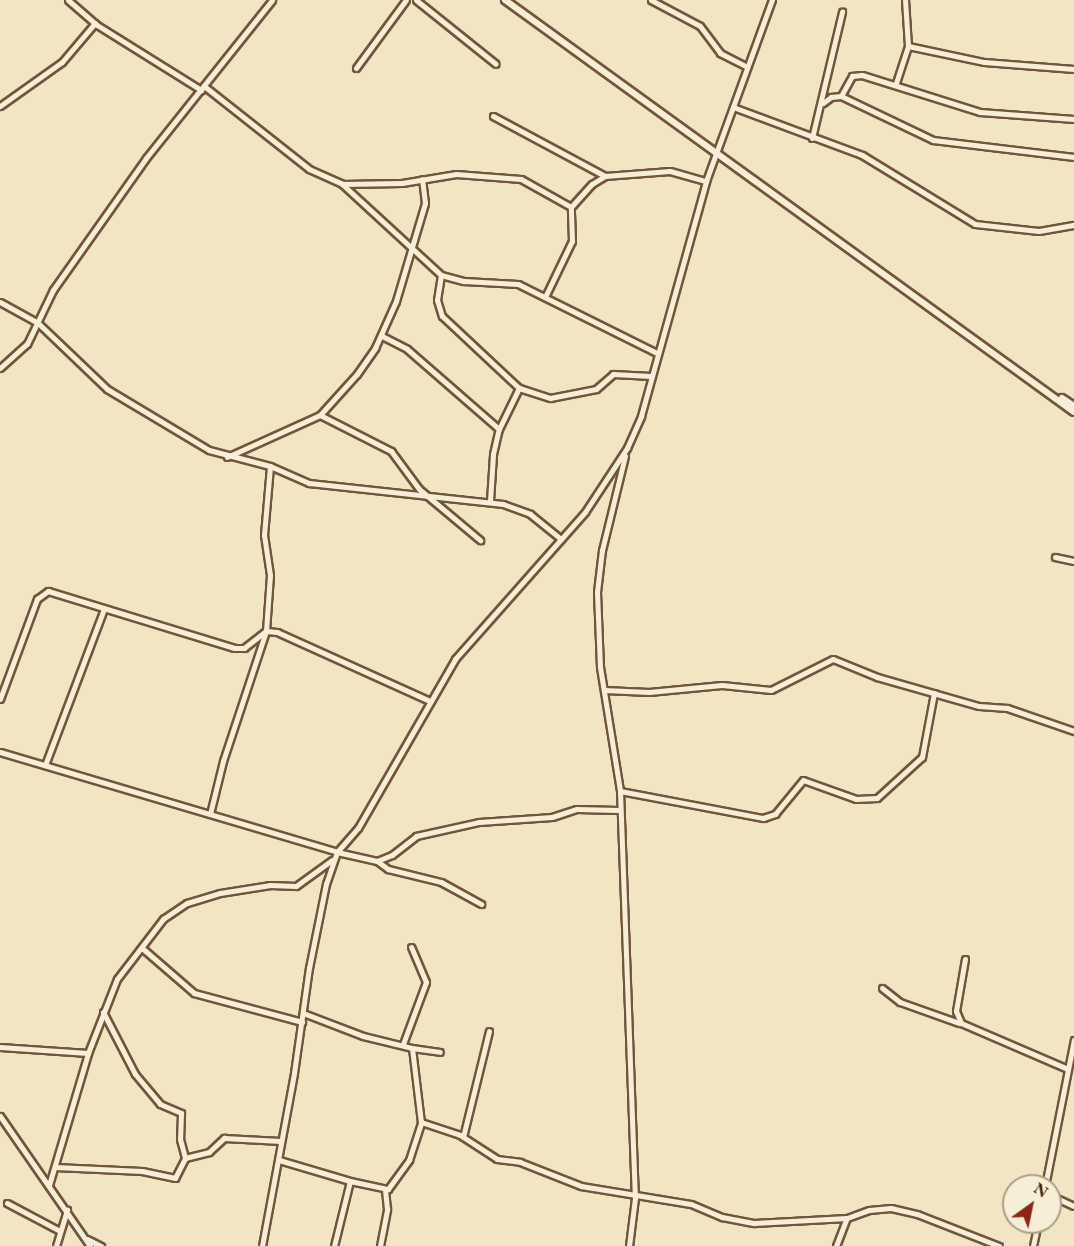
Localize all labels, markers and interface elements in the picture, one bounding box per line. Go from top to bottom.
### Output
north arrow [1002,1174,1062,1234]
text: N [1030,1178,1052,1202]

